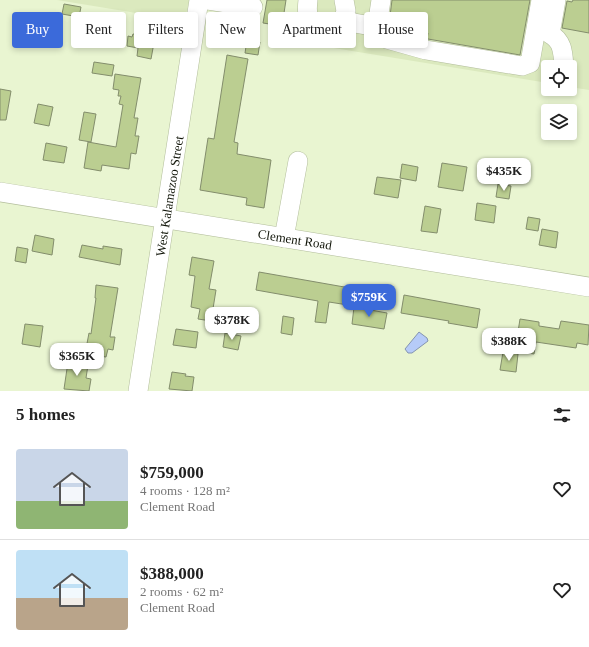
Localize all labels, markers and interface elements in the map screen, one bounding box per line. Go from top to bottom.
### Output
chip: Buy [12,12,63,48]
chip: Rent [71,12,126,48]
chip: Filters [134,12,198,48]
chip: New [206,12,260,48]
chip: Apartment [268,12,356,48]
chip: House [364,12,428,48]
map controls [541,60,577,140]
button: locate [541,60,577,96]
button: layers [541,104,577,140]
street label: West Kalamazoo Street [153,134,186,257]
pin: $435K [476,158,532,192]
text: $435K [486,163,522,178]
street label: Clement Road [257,226,333,253]
pin: $759K [341,284,397,318]
text: $759K [351,289,387,304]
pin: $378K [204,307,260,341]
text: $378K [214,312,250,327]
pin: $388K [481,328,537,362]
text: $388K [491,333,527,348]
pin: $365K [49,343,105,377]
text: $365K [59,348,95,363]
icon: filters [551,404,573,426]
text: 5 homes [16,405,75,424]
text: $759,000 [140,463,204,482]
icon: home [48,465,96,513]
icon: heart [551,478,573,500]
text: 4 rooms · 128 m² [140,483,230,498]
text: Clement Road [140,499,215,514]
text: $388,000 [140,564,204,583]
icon: home [48,566,96,614]
icon: heart [551,579,573,601]
text: 2 rooms · 62 m² [140,584,223,599]
text: Clement Road [140,600,215,615]

